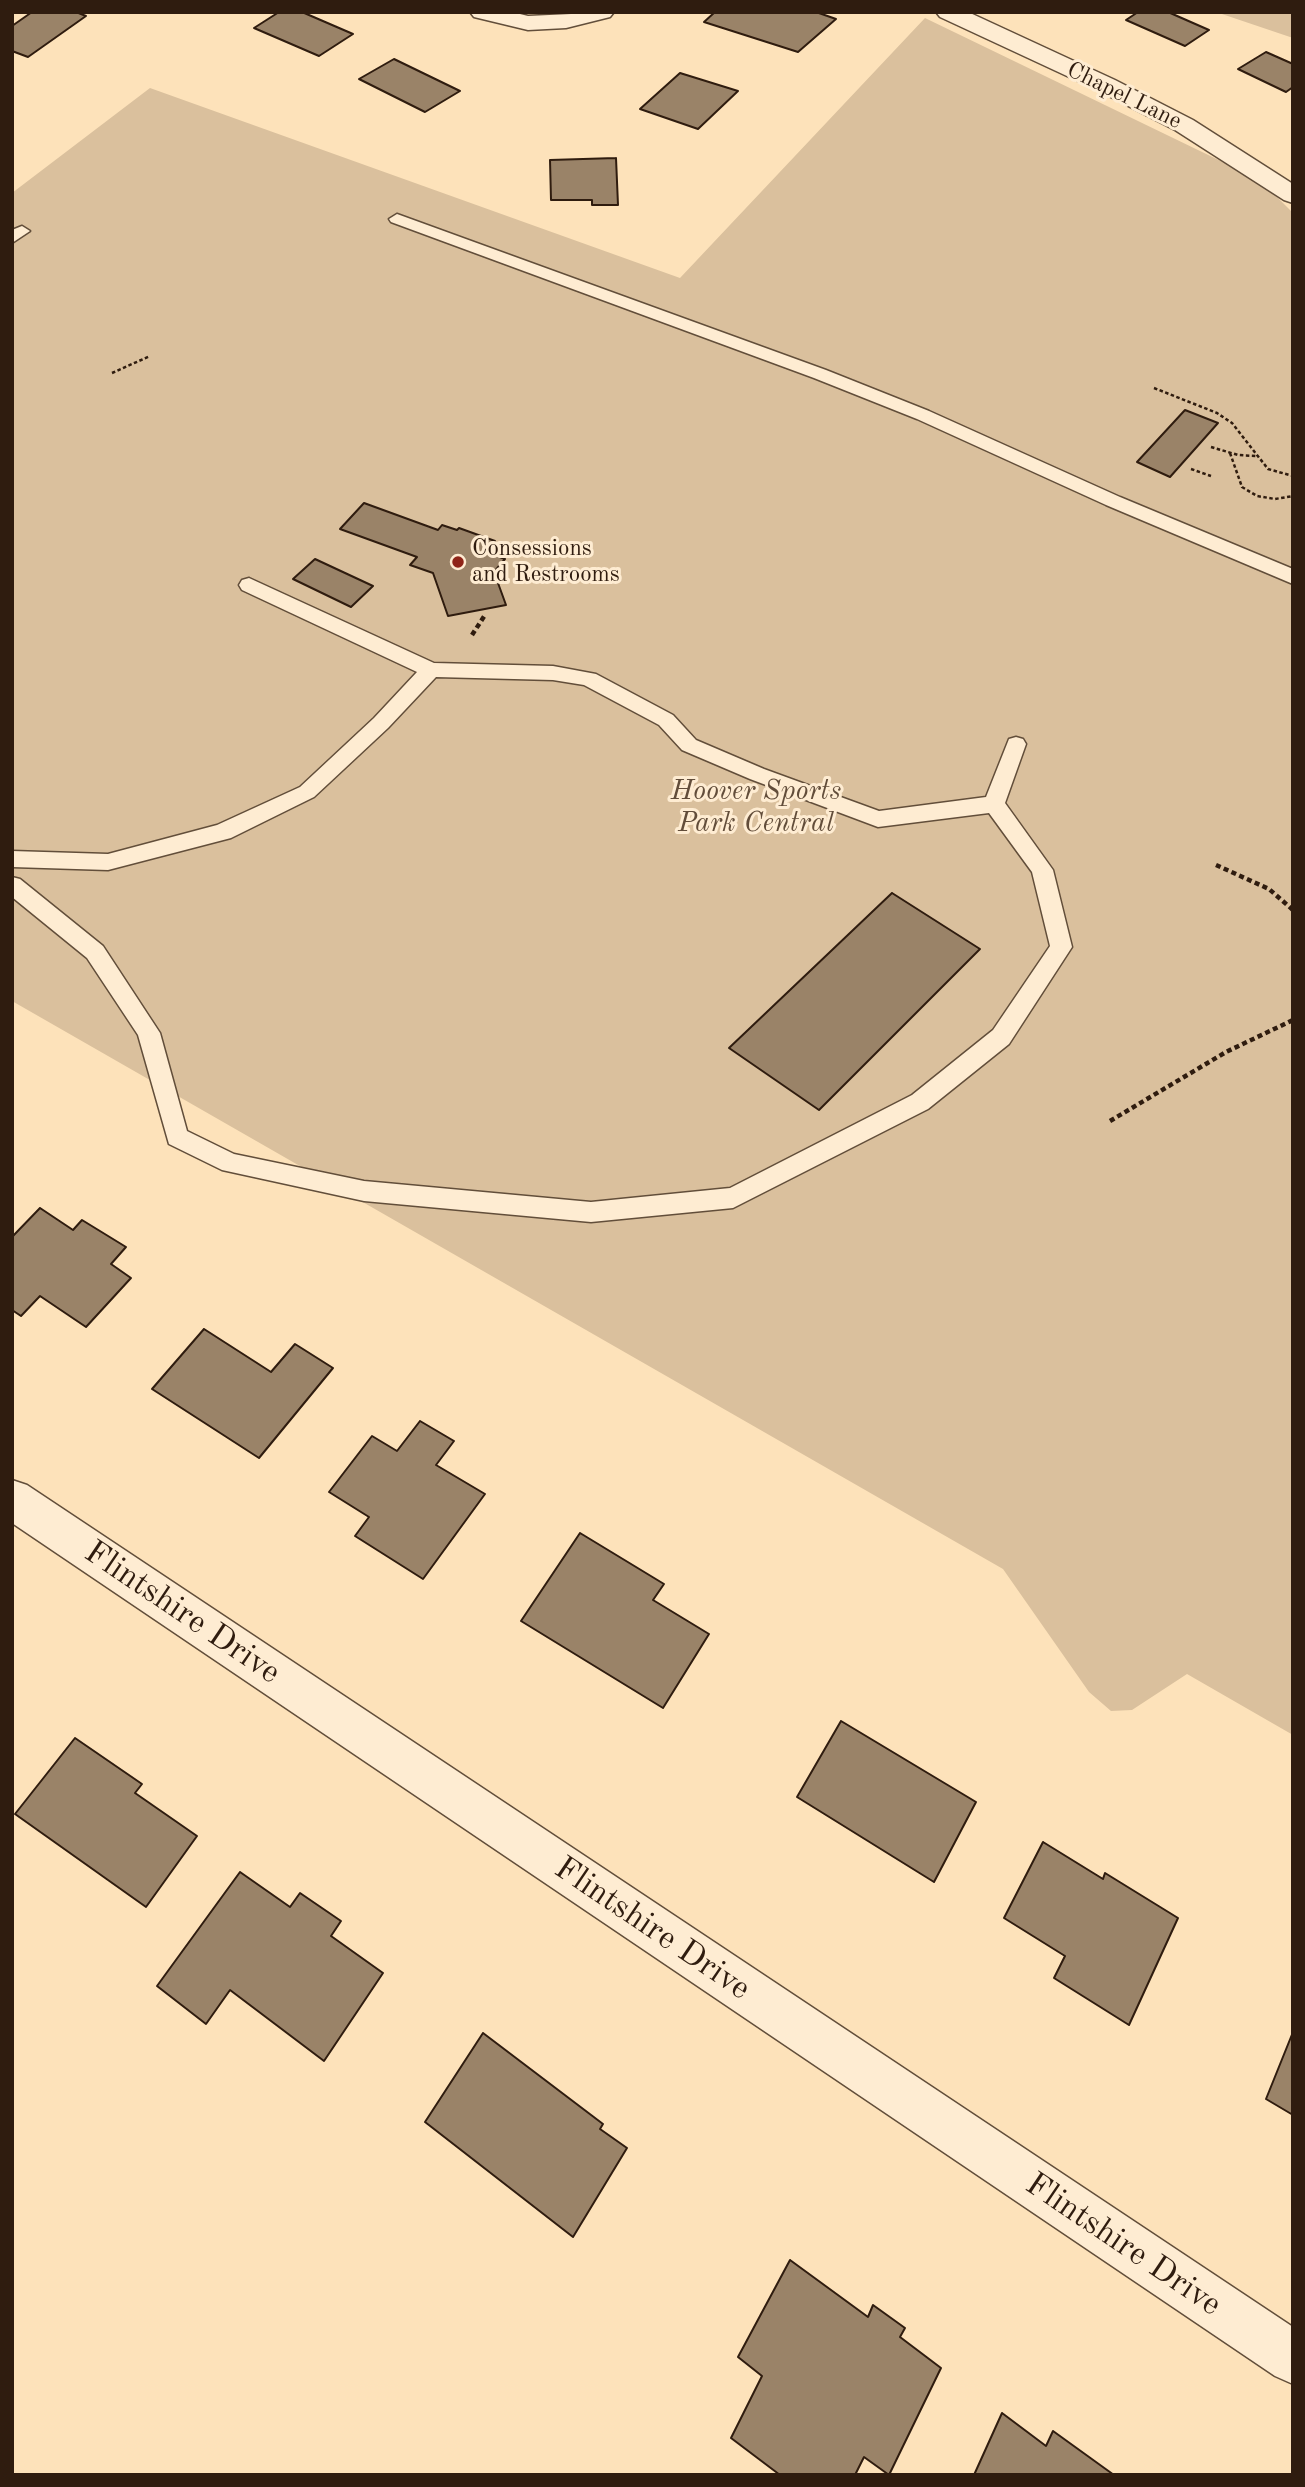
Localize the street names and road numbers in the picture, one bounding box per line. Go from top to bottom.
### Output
street label: Chapel Lane [1062,56,1186,136]
street label: Flintshire Drive [76,1533,288,1693]
street label: Flintshire Drive [546,1849,758,2009]
street label: Flintshire Drive [1017,2165,1229,2325]

